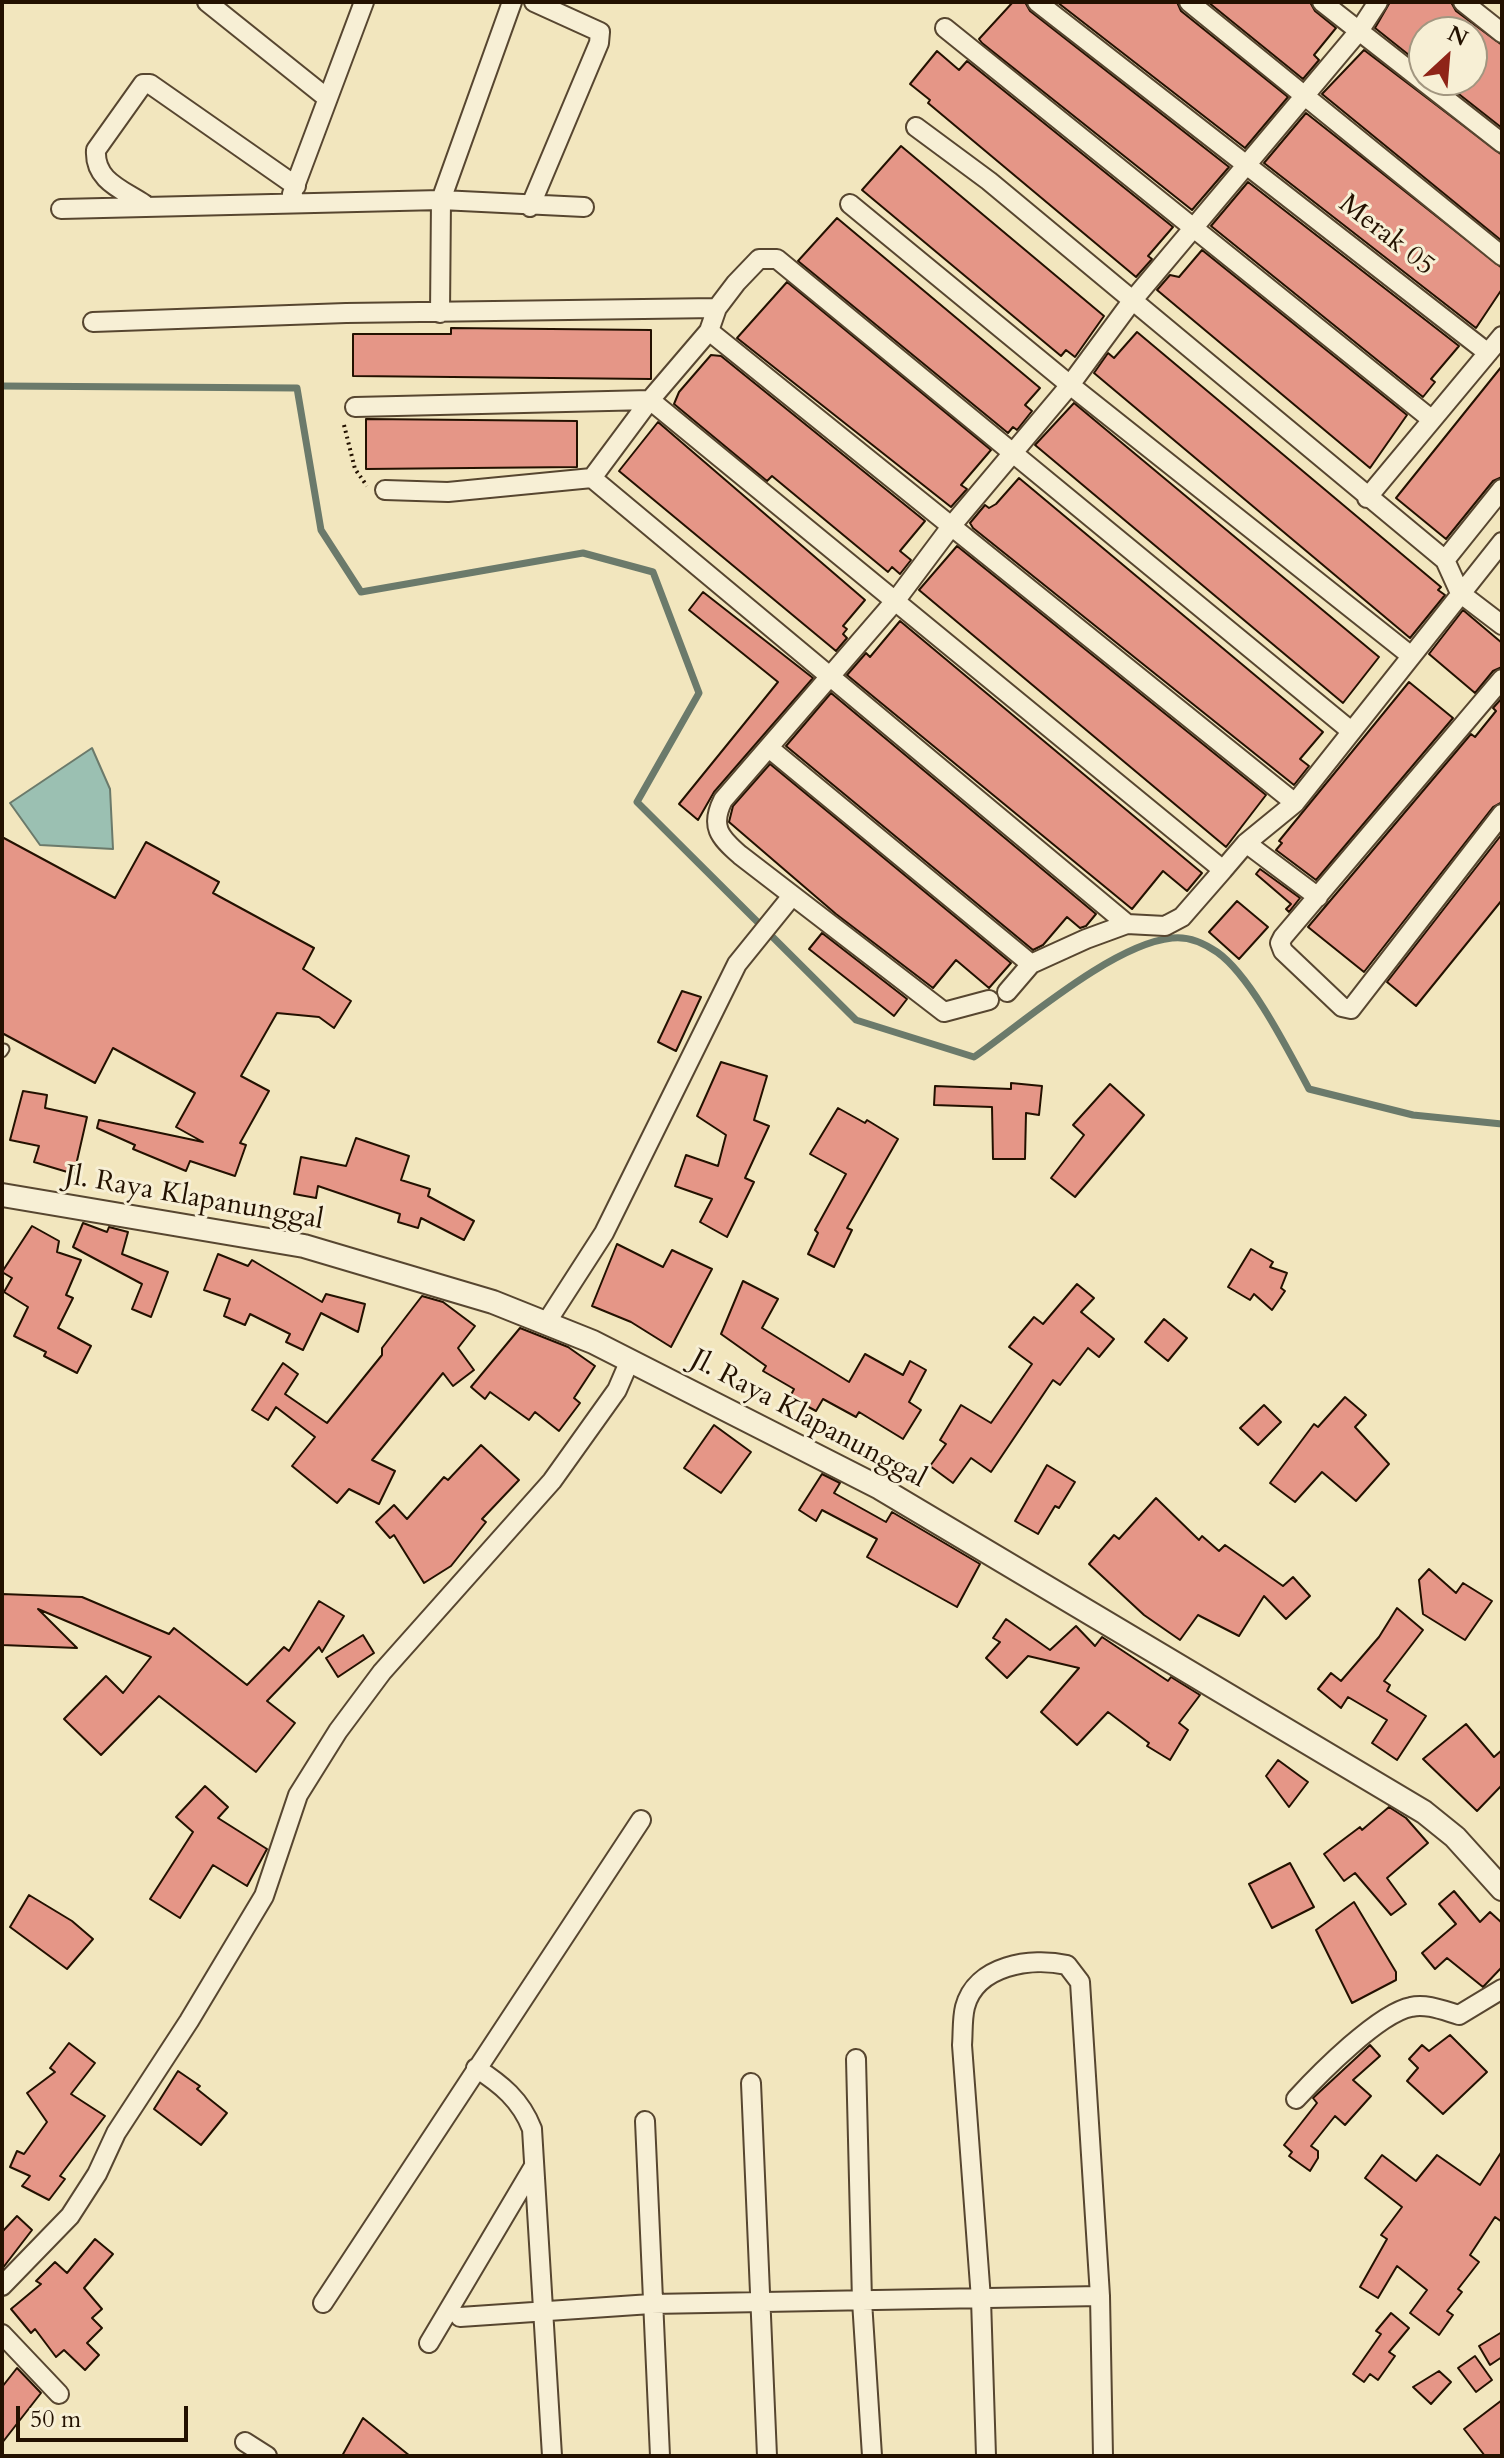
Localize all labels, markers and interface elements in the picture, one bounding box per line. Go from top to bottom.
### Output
north arrow [1408,16,1488,96]
text: N [1442,19,1473,54]
street label: Merak 05 [1331,188,1441,284]
street label: Jl. Raya Klapanunggal [62,1160,326,1238]
street label: Jl. Raya Klapanunggal [684,1344,932,1496]
scale bar [20,2390,192,2440]
text: 50 m [30,2403,81,2436]

